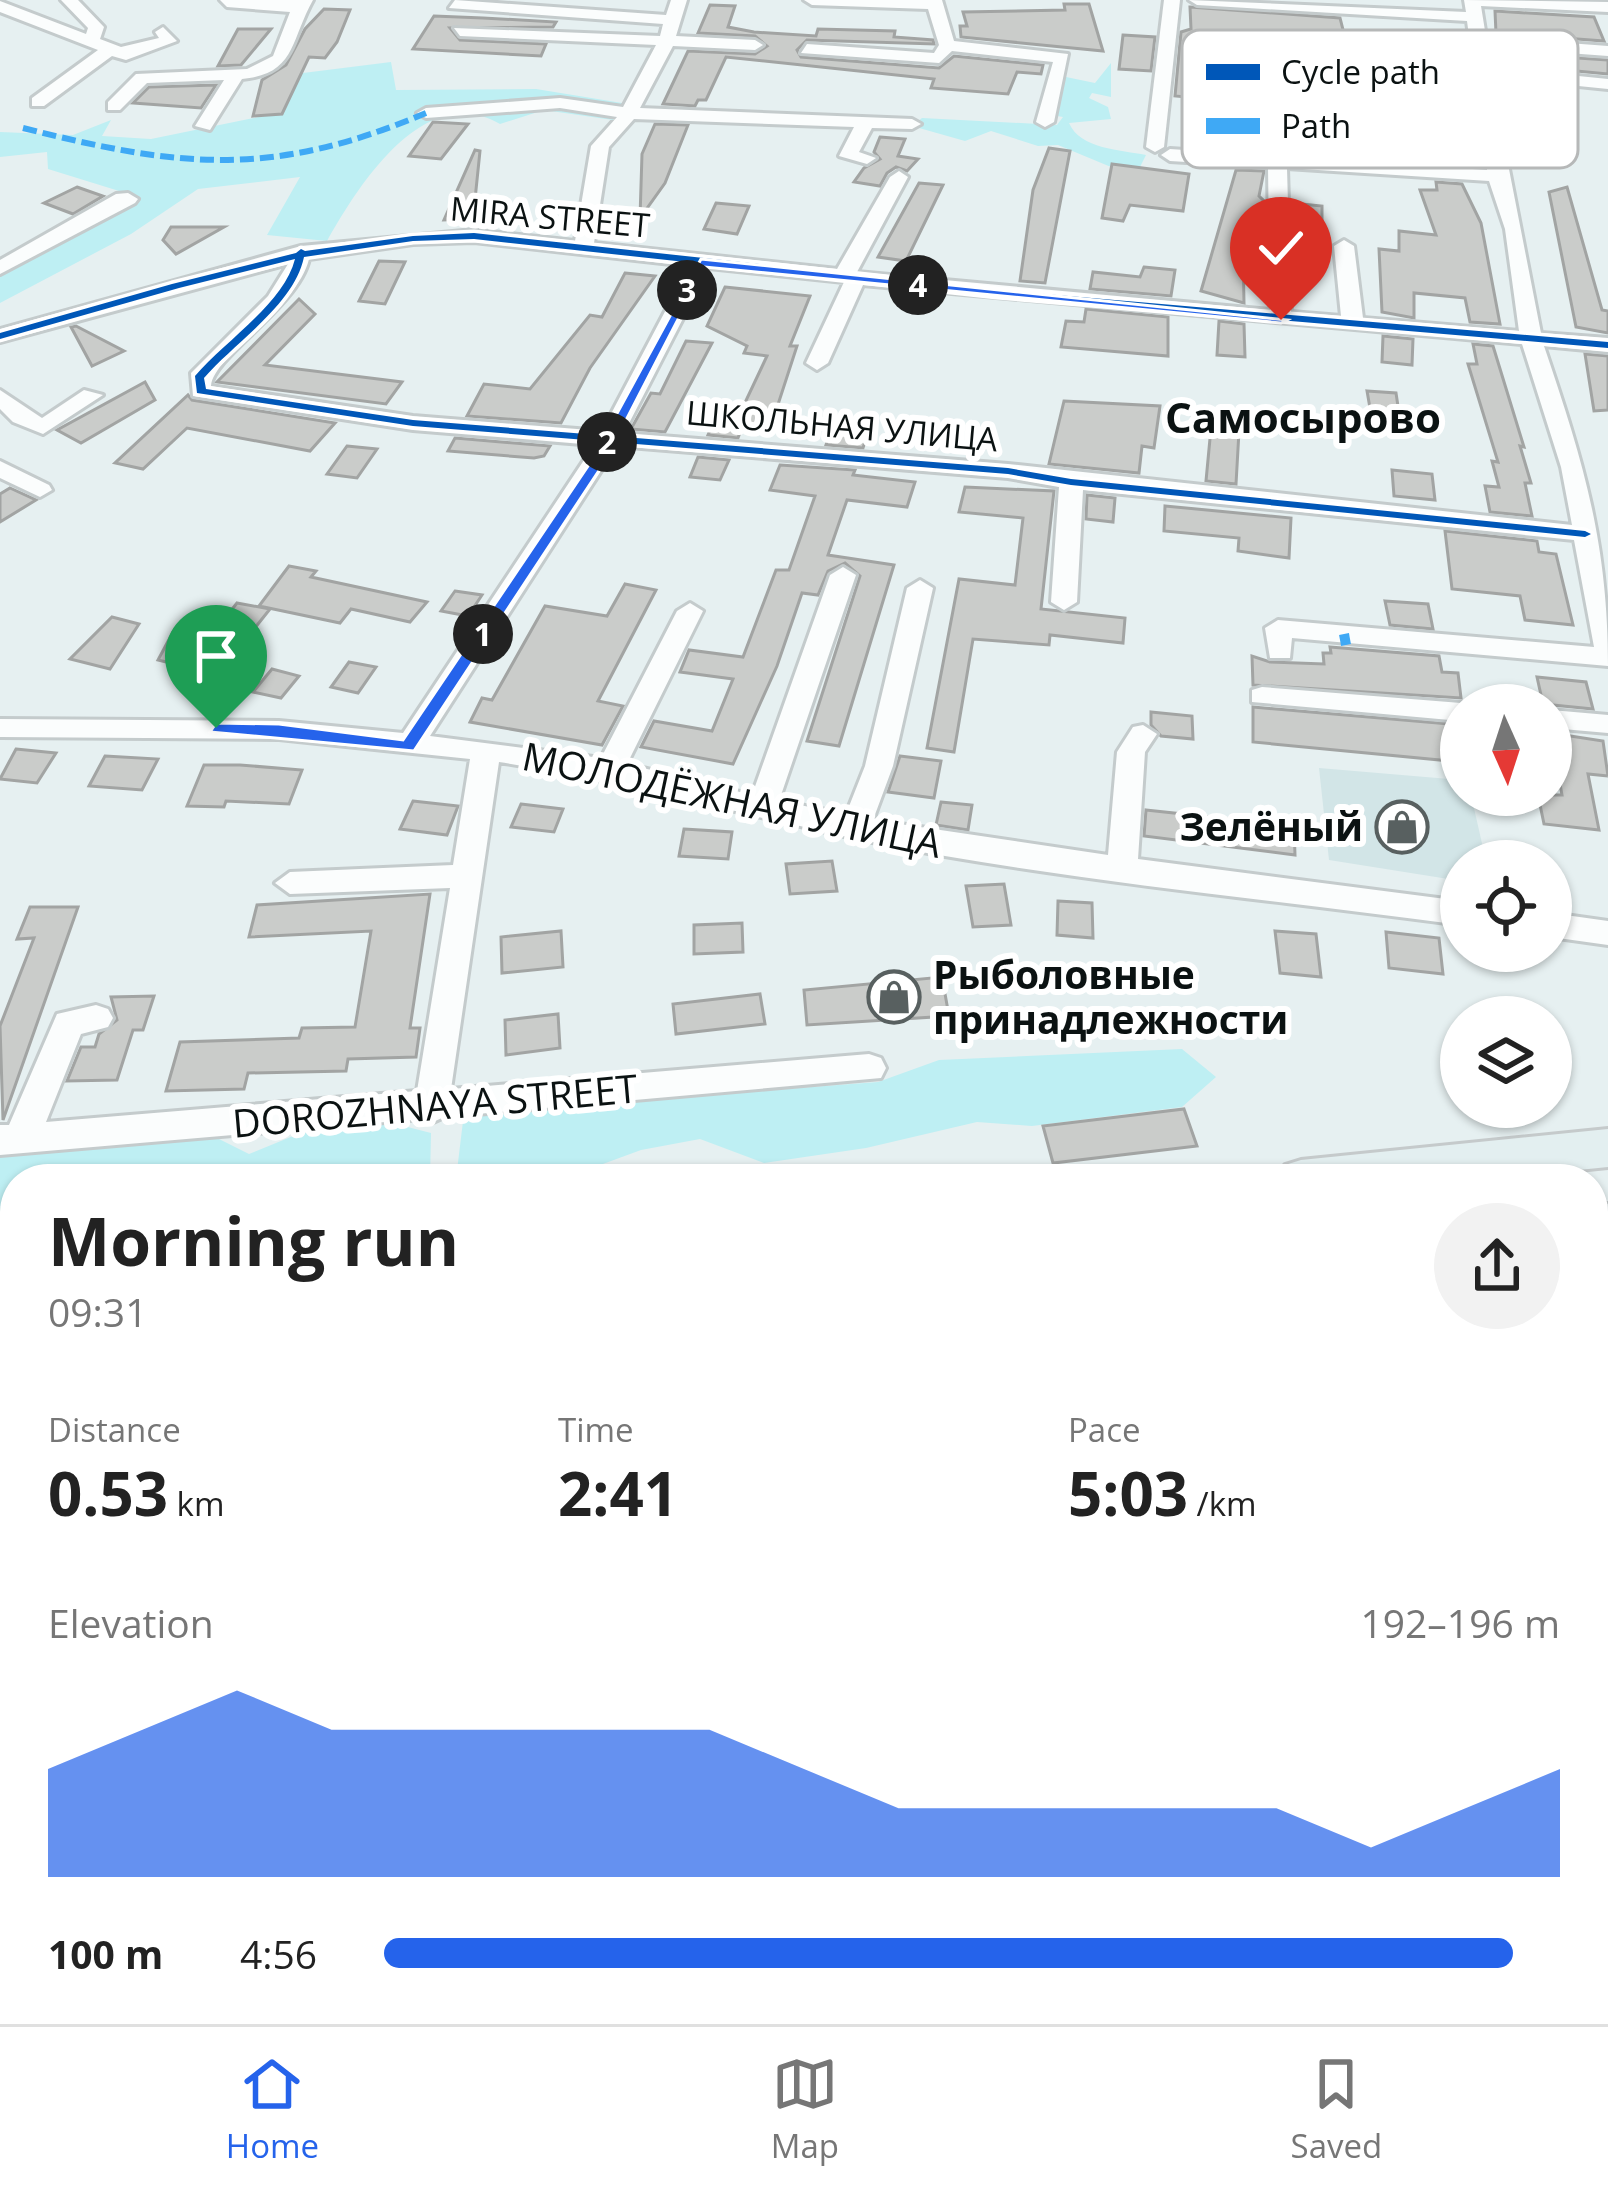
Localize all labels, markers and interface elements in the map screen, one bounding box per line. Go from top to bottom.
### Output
legend [1182,30,1578,168]
text: Cycle path [1281,49,1440,94]
text: Path [1281,103,1351,148]
street label: MIRA STREET [448,185,652,248]
pin [1230,197,1332,320]
icon: check [1248,215,1314,281]
pin: 4 [888,255,948,315]
pin: 3 [657,260,717,320]
text: 4 [909,262,927,307]
text: 3 [678,267,696,312]
district label: Самосырово [1165,388,1441,445]
street label: ШКОЛЬНАЯ УЛИЦА [684,389,1000,462]
pin: 2 [577,412,637,472]
text: 2 [598,419,616,464]
pin: 1 [453,604,513,664]
pin [165,605,267,728]
text: 1 [474,611,492,656]
icon: arrive [183,623,249,689]
north arrow [1440,684,1572,816]
map controls [1440,684,1572,1128]
street label: МОЛОДЁЖНАЯ УЛИЦА [518,728,947,869]
place label: Зелёный [1179,799,1363,852]
shop icon: Зелёный [1374,799,1430,855]
button: locate [1440,840,1572,972]
place label: Рыболовные принадлежности [933,947,1288,1045]
shop icon: Рыболовные принадлежности [866,969,922,1025]
button: layers [1440,996,1572,1128]
street label: DOROZHNAYA STREET [230,1060,640,1149]
text: Morning run [48,1195,459,1285]
button: share [1434,1203,1560,1329]
text: 09:31 [48,1285,147,1338]
text: Distance [48,1407,181,1452]
text: Time [558,1407,634,1452]
text: Pace [1068,1407,1141,1452]
text: 0.53 [48,1452,168,1534]
text: 2:41 [558,1452,678,1534]
text: 5:03 [1068,1452,1188,1534]
text: km [168,1481,225,1526]
text: /km [1188,1481,1257,1526]
text: Elevation [48,1596,214,1649]
text: 192–196 m [1360,1596,1560,1649]
text: 100 m [48,1927,163,1980]
text: 4:56 [240,1927,317,1980]
tab: Home [226,2051,319,2168]
tab: Map [771,2051,839,2168]
tab: Saved [1291,2051,1382,2168]

